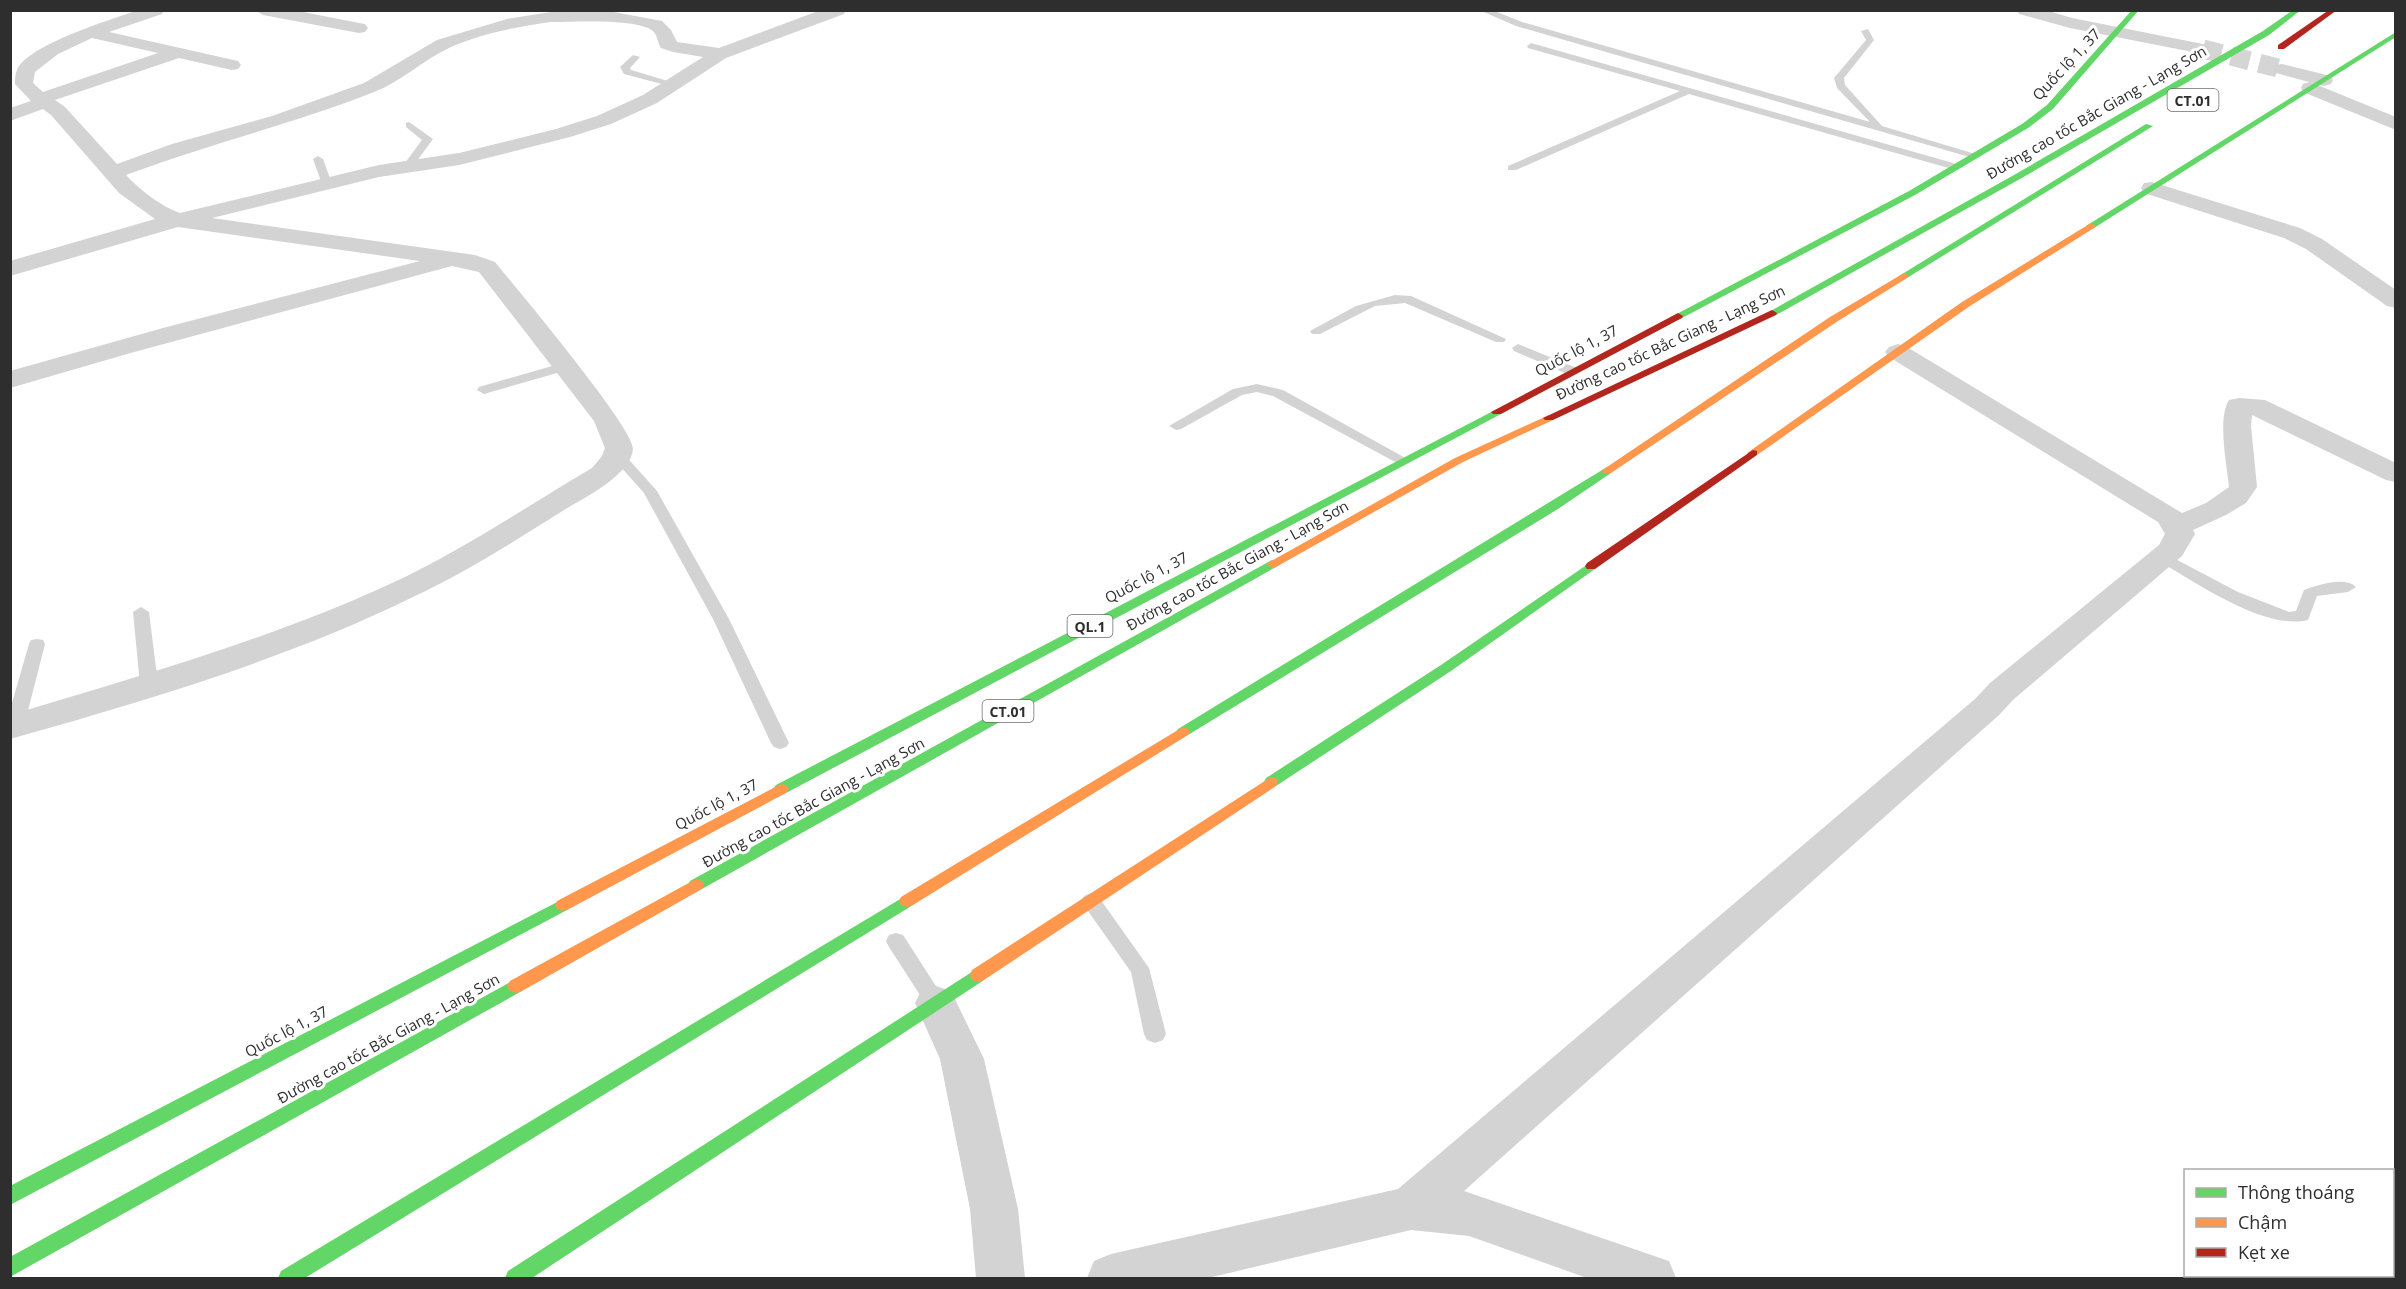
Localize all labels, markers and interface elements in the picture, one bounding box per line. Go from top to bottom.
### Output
street label: Quốc lộ 1, 37 [2028,24,2104,104]
street label: Đường cao tốc Bắc Giang - Lạng Sơn [1982,41,2210,183]
road number: CT.01 [2168,89,2218,111]
street label: Đường cao tốc Bắc Giang - Lạng Sơn [1552,280,1788,404]
street label: Quốc lộ 1, 37 [1531,320,1621,380]
street label: Đường cao tốc Bắc Giang - Lạng Sơn [1122,495,1352,635]
street label: Quốc lộ 1, 37 [1101,547,1191,607]
road number: QL.1 [1068,615,1112,637]
road number: CT.01 [982,700,1034,722]
street label: Đường cao tốc Bắc Giang - Lạng Sơn [698,732,928,872]
street label: Quốc lộ 1, 37 [671,774,761,834]
street label: Đường cao tốc Bắc Giang - Lạng Sơn [273,968,503,1108]
street label: Quốc lộ 1, 37 [241,1001,331,1061]
legend [2184,1169,2394,1277]
text: Thông thoáng [2238,1180,2355,1204]
text: Chậm [2238,1210,2287,1234]
text: Kẹt xe [2238,1240,2290,1264]

